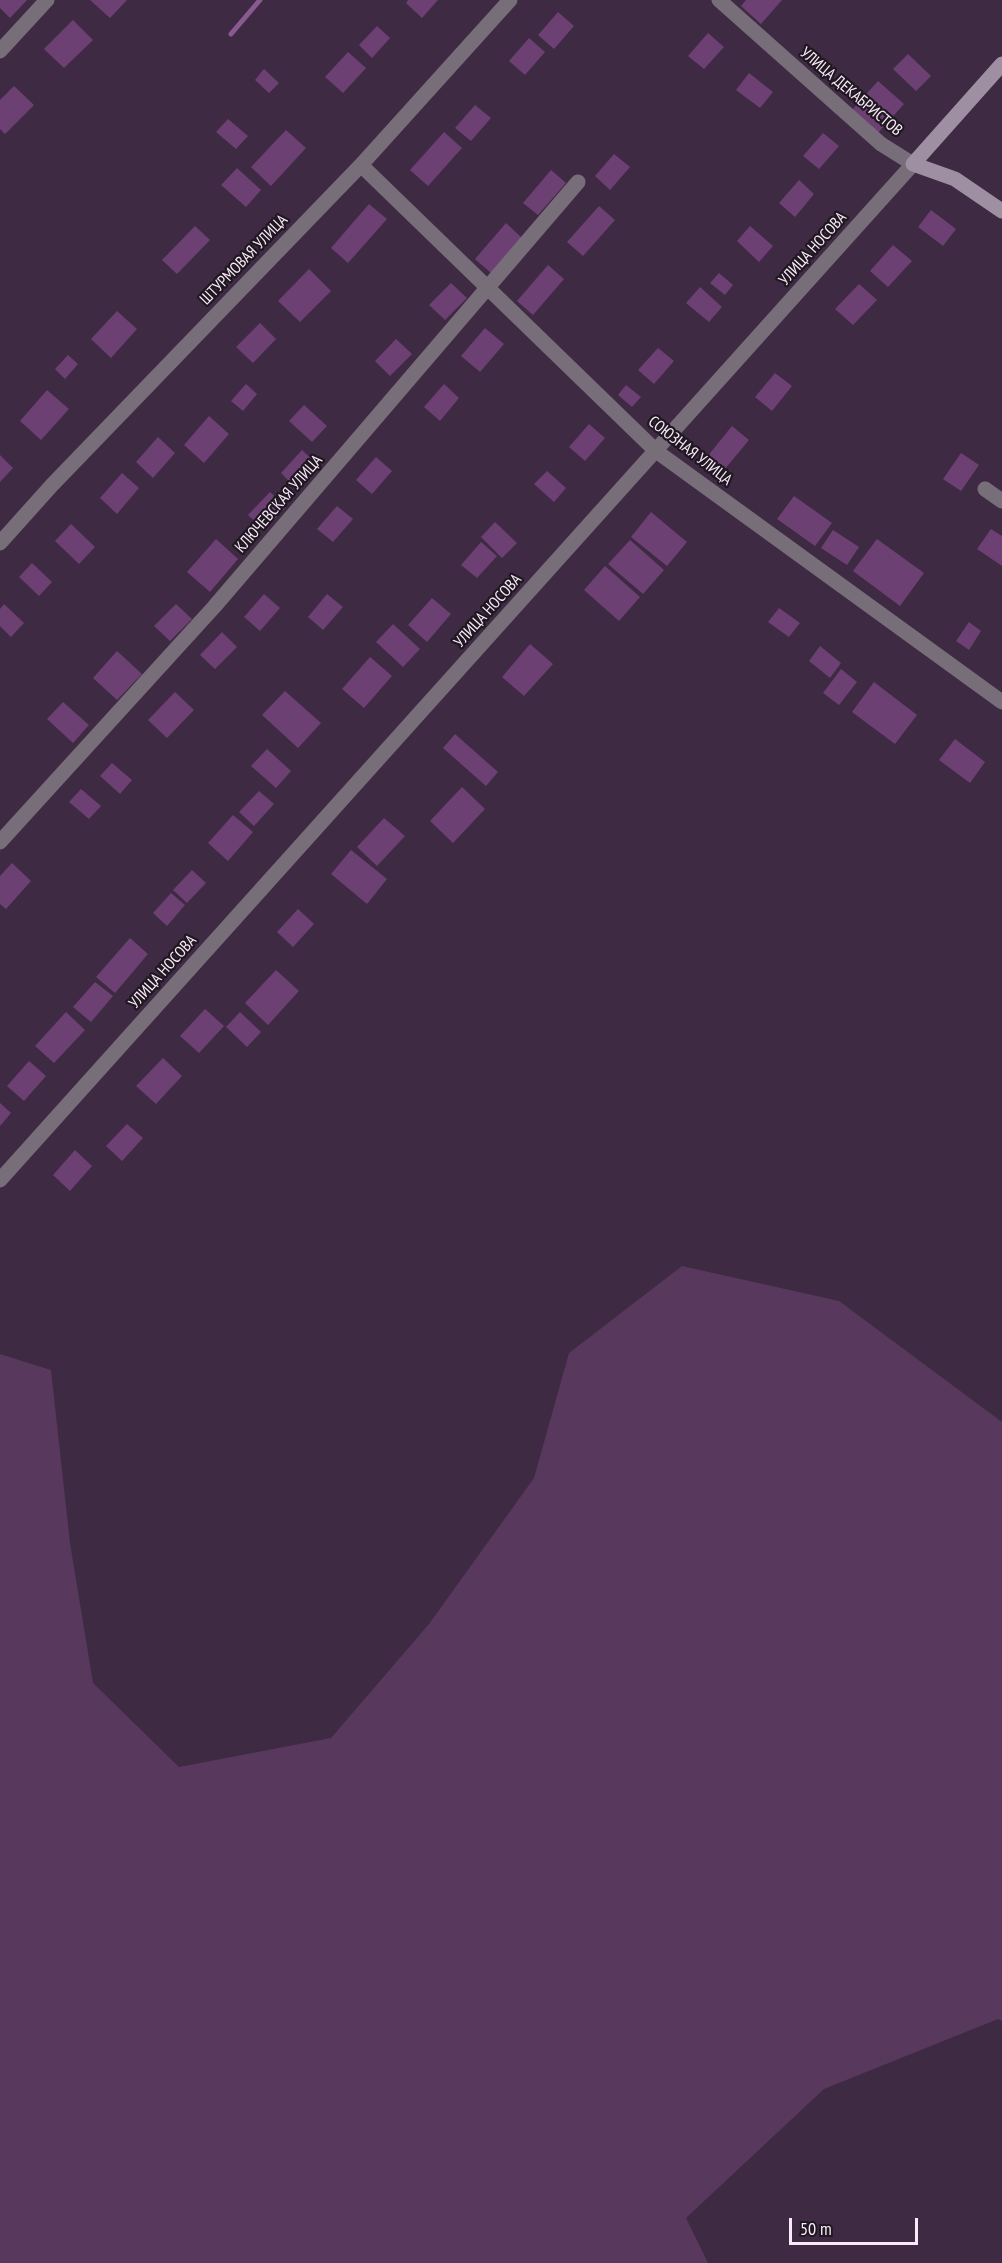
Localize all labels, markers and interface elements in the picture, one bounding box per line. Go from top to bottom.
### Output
street label: УЛИЦА ДЕКАБРИСТОВ [796,44,906,140]
street label: УЛИЦА НОСОВА [775,208,851,290]
street label: ШТУРМОВАЯ УЛИЦА [196,211,292,309]
street label: СОЮЗНАЯ УЛИЦА [644,412,736,490]
street label: КЛЮЧЕВСКАЯ УЛИЦА [231,451,327,557]
street label: УЛИЦА НОСОВА [450,570,526,652]
street label: УЛИЦА НОСОВА [125,931,201,1013]
scale bar [792,2206,921,2244]
text: 50 m [800,2217,832,2240]

